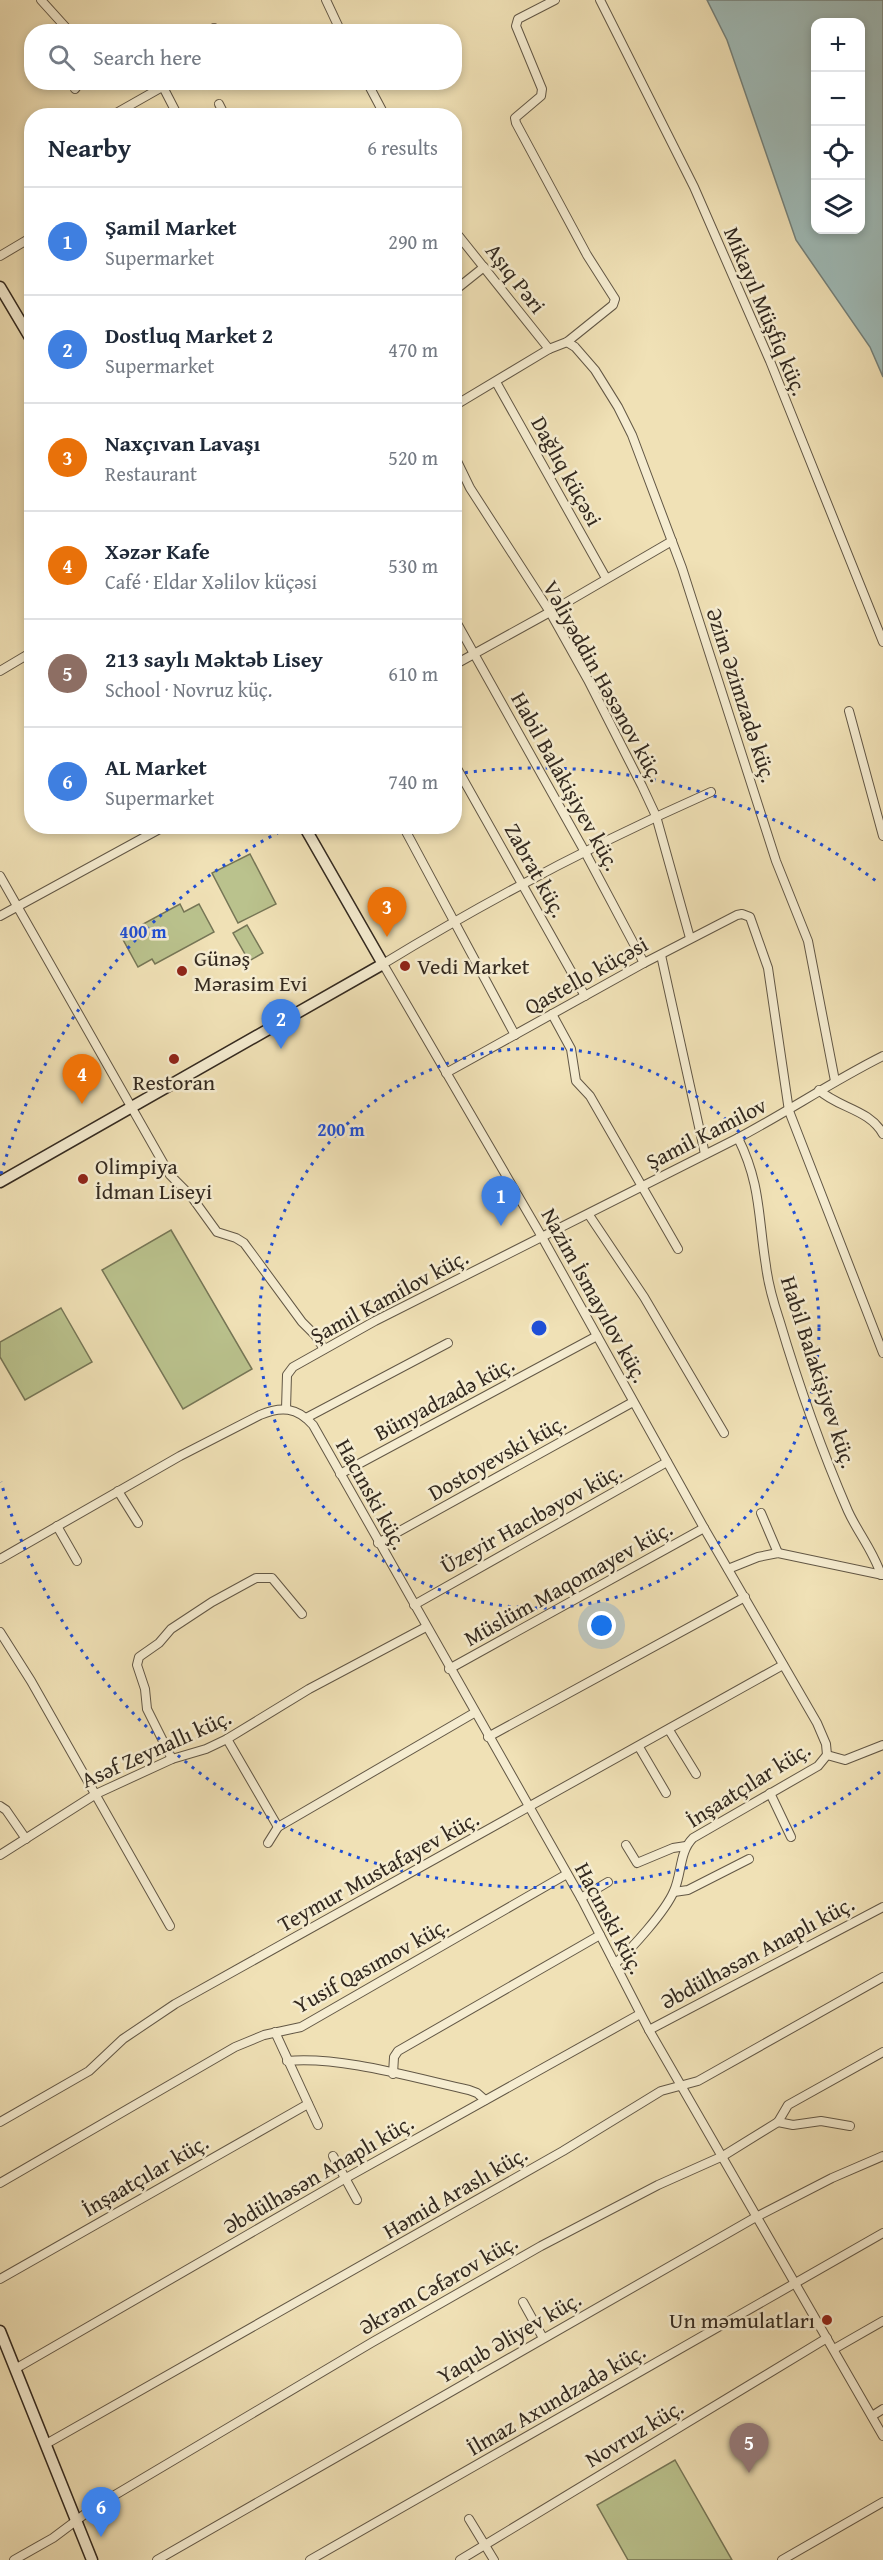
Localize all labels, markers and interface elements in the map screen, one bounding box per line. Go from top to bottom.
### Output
map controls [811,18,865,234]
button: + [811,18,865,72]
search box [24,24,462,90]
icon: search [45,41,78,74]
text: Search here [93,41,202,73]
button: − [811,72,865,126]
button: locate [811,126,865,180]
text: Nearby [48,128,131,167]
text: 6 results [367,133,438,162]
button: layers [811,180,865,234]
text: Şamil Market [105,211,237,243]
street label: Mikayıl Müşfiq küç. [716,222,816,400]
text: 1 [62,227,73,256]
text: 290 m [388,227,438,256]
street label: Aşıq Pəri [478,236,554,320]
text: Supermarket [105,243,214,272]
text: Dostluq Market 2 [105,319,273,351]
text: 2 [62,335,73,364]
text: 470 m [388,335,438,364]
text: Supermarket [105,351,214,380]
street label: Dağlıq küçəsi [524,410,610,532]
text: Naxçıvan Lavaşı [105,427,260,459]
text: 3 [62,443,73,472]
text: 520 m [388,443,438,472]
text: Restaurant [105,459,197,488]
text: Xəzər Kafe [105,535,210,567]
text: 4 [62,551,73,580]
text: 530 m [388,551,438,580]
text: Café · Eldar Xəlilov küçəsi [105,567,317,596]
street label: Vəliyəddin Həsənov küç. [535,574,673,788]
street label: Əzim Əzimzadə küç. [699,604,785,786]
text: 213 saylı Məktəb Lisey [105,643,323,675]
text: 5 [62,659,73,688]
text: 610 m [388,659,438,688]
text: School · Novruz küç. [105,675,272,704]
street label: Habil Balakişiyev küç. [503,686,629,876]
text: AL Market [105,751,207,783]
text: 6 [62,767,73,796]
text: 740 m [388,767,438,796]
text: Supermarket [105,783,214,812]
street label: Zabrat küç. [497,817,575,923]
pin: 3 [368,888,406,937]
text: 400 m [119,918,167,945]
street label: Qastello küçəsi [518,928,654,1022]
place label: Günəş Mərasim Evi [194,942,308,999]
place label: Vedi Market [417,950,530,982]
marker: Vedi Market [398,959,412,973]
marker: Günəş Mərasim Evi [175,964,189,978]
pin: 2 [262,1000,300,1049]
marker: Restoran [167,1052,181,1066]
pin: 4 [62,1054,101,1104]
place label: Restoran [133,1066,216,1098]
street label: Şamil Kamilov [640,1089,772,1177]
text: 200 m [317,1116,365,1143]
place label: Olimpiya İdman Liseyi [95,1150,212,1207]
marker: Olimpiya İdman Liseyi [76,1172,90,1186]
pin: 1 [482,1176,520,1226]
street label: Nazim İsmayılov küç. [534,1202,656,1388]
street label: Şamil Kamilov küç. [304,1241,474,1351]
street label: Habil Balakişiyev küç. [773,1272,865,1472]
centre of rings [529,1318,549,1338]
street label: Bünyadzadə küç. [368,1348,520,1448]
street label: Dostoyevski küç. [422,1406,572,1508]
street label: Hacınski küç. [328,1433,416,1555]
street label: Üzeyir Hacıbəyov küç. [434,1455,628,1581]
street label: Müslüm Maqomayev küç. [458,1512,678,1654]
your location [587,1611,616,1640]
street label: Asəf Zeynallı küç. [76,1701,236,1795]
street label: İnşaatçılar küç. [680,1733,816,1835]
street label: Teymur Mustafayev küç. [272,1802,484,1940]
street label: Hacınski küç. [567,1856,653,1980]
street label: Əbdülhəsən Anaplı küç. [654,1887,860,2017]
street label: Yusif Qasımov küç. [287,1909,455,2021]
street label: Əbdülhəsən Anaplı küç. [217,2106,419,2242]
street label: İnşaatçılar küç. [76,2126,214,2224]
street label: Həmid Araslı küç. [377,2138,533,2246]
street label: Əkrəm Cəfərov küç. [353,2226,523,2342]
street label: Yaqub Əliyev küç. [431,2283,587,2391]
place label: Un məmulatları [669,2304,815,2336]
marker: Un məmulatları [820,2313,834,2327]
street label: İlmaz Axundzadə küç. [461,2335,651,2463]
street label: Novruz küç. [579,2391,689,2475]
pin: 5 [730,2424,768,2473]
pin: 6 [82,2488,120,2537]

